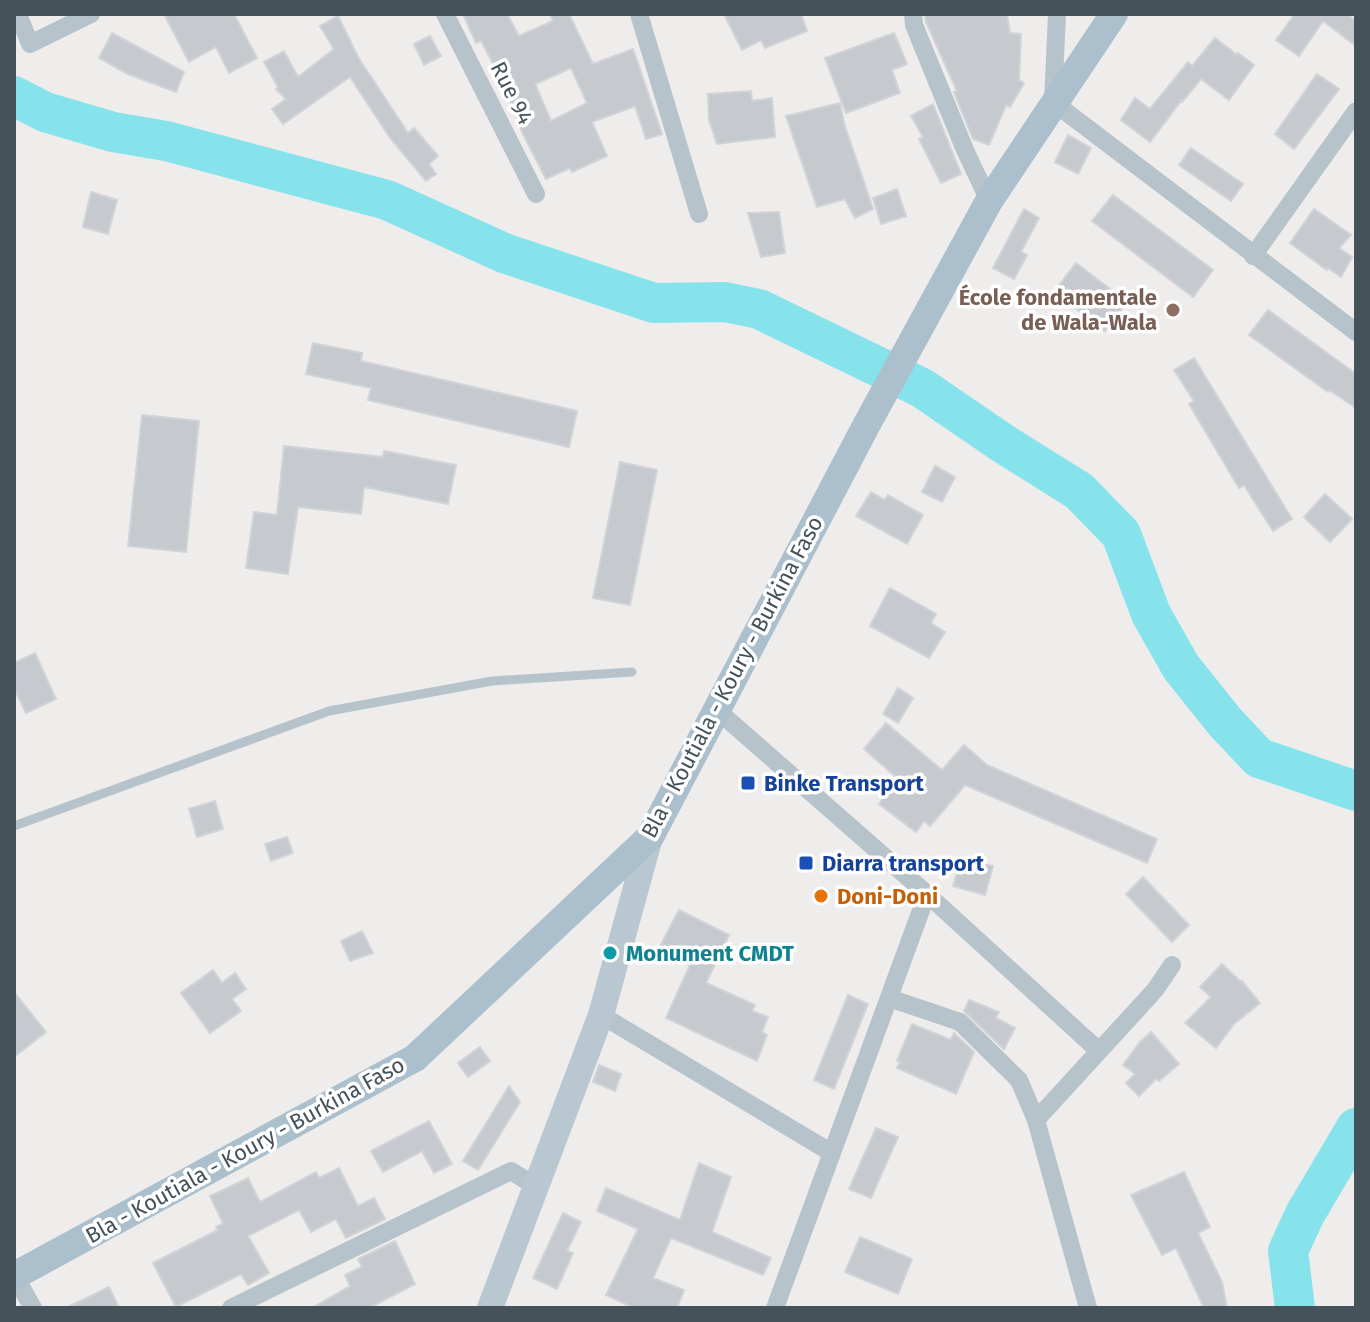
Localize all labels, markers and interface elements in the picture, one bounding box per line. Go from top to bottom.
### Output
street label: Rue 94 [485,57,539,129]
place label: École fondamentale de Wala-Wala [959,284,1157,336]
marker: École fondamentale de Wala-Wala [1164,301,1182,319]
street label: Bla - Koutiala - Koury - Burkina Faso [635,511,829,843]
place label: Binke Transport [764,770,924,797]
marker: Binke Transport [739,774,757,792]
place label: Diarra transport [822,850,984,877]
marker: Diarra transport [797,854,815,872]
place label: Doni-Doni [837,883,938,910]
marker: Doni-Doni [812,887,830,905]
place label: Monument CMDT [626,940,794,967]
marker: Monument CMDT [601,944,619,962]
street label: Bla - Koutiala - Koury - Burkina Faso [81,1051,409,1249]

